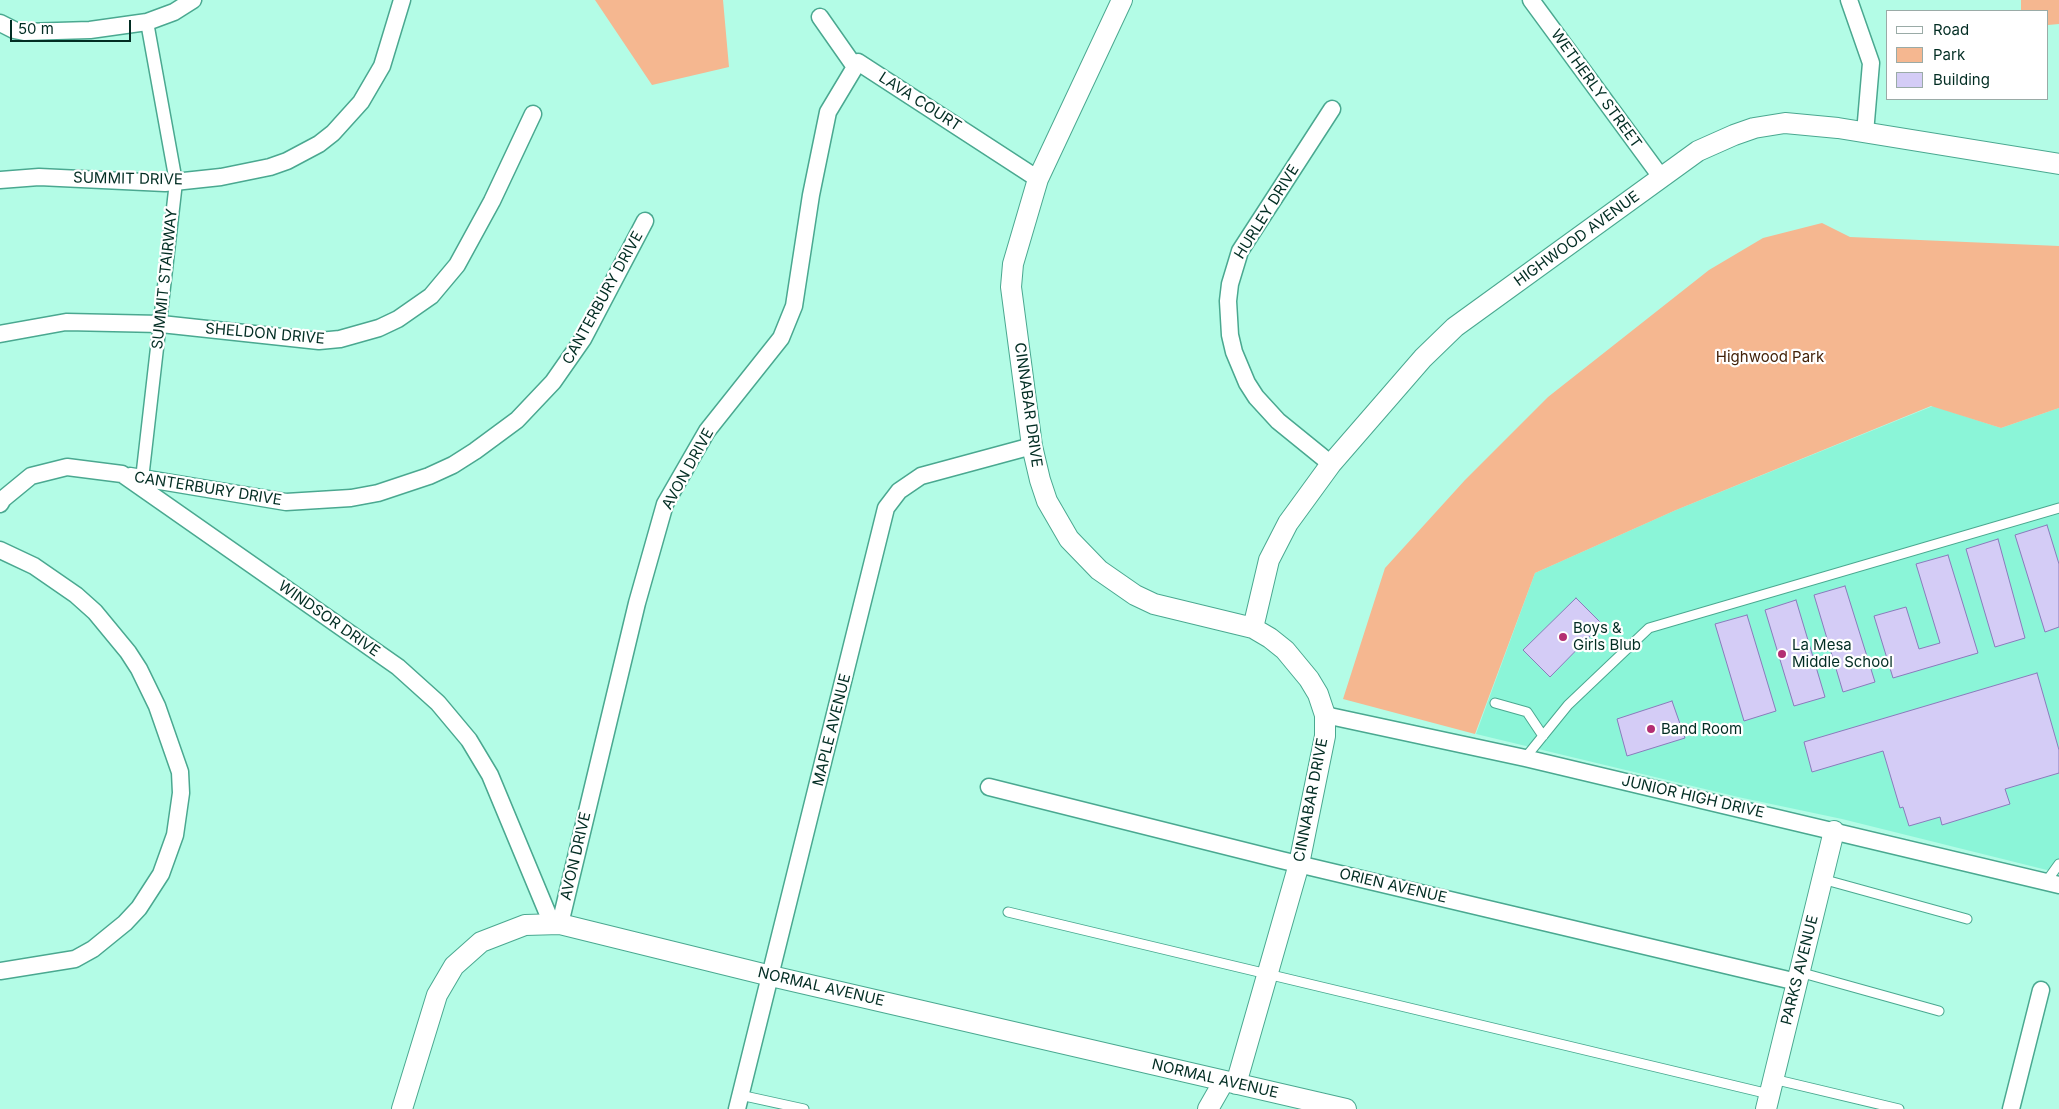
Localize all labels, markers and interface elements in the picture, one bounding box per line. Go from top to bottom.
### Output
scale bar [12,10,134,42]
legend [1886,10,2049,100]
text: 50 m [18,19,54,38]
text: Road [1933,20,1969,39]
street label: WETHERLY STREET [1547,26,1645,152]
text: Park [1933,45,1965,64]
street label: LAVA COURT [875,69,965,135]
text: Building [1933,70,1990,89]
street label: HURLEY DRIVE [1231,162,1303,262]
street label: SUMMIT DRIVE [73,169,183,189]
street label: HIGHWOOD AVENUE [1511,188,1643,290]
street label: SUMMIT STAIRWAY [149,208,181,350]
street label: CANTERBURY DRIVE [559,228,647,368]
street label: SHELDON DRIVE [204,320,326,348]
street label: CINNABAR DRIVE [1010,341,1046,469]
park label: Highwood Park [1716,348,1824,366]
street label: AVON DRIVE [658,425,718,513]
street label: CANTERBURY DRIVE [133,468,283,510]
street label: WINDSOR DRIVE [275,577,383,661]
place label: Boys & Girls Blub [1573,619,1641,654]
marker: Boys & Girls Blub [1557,631,1569,643]
place label: La Mesa Middle School [1792,636,1893,671]
marker: La Mesa Middle School [1776,648,1788,660]
street label: MAPLE AVENUE [809,672,855,788]
place label: Band Room [1661,720,1742,738]
marker: Band Room [1645,723,1657,735]
street label: CINNABAR DRIVE [1290,737,1332,863]
street label: JUNIOR HIGH DRIVE [1620,772,1766,822]
street label: AVON DRIVE [557,810,595,902]
street label: ORIEN AVENUE [1337,865,1449,907]
street label: PARKS AVENUE [1778,913,1822,1027]
street label: NORMAL AVENUE [756,964,886,1010]
street label: NORMAL AVENUE [1150,1056,1280,1102]

